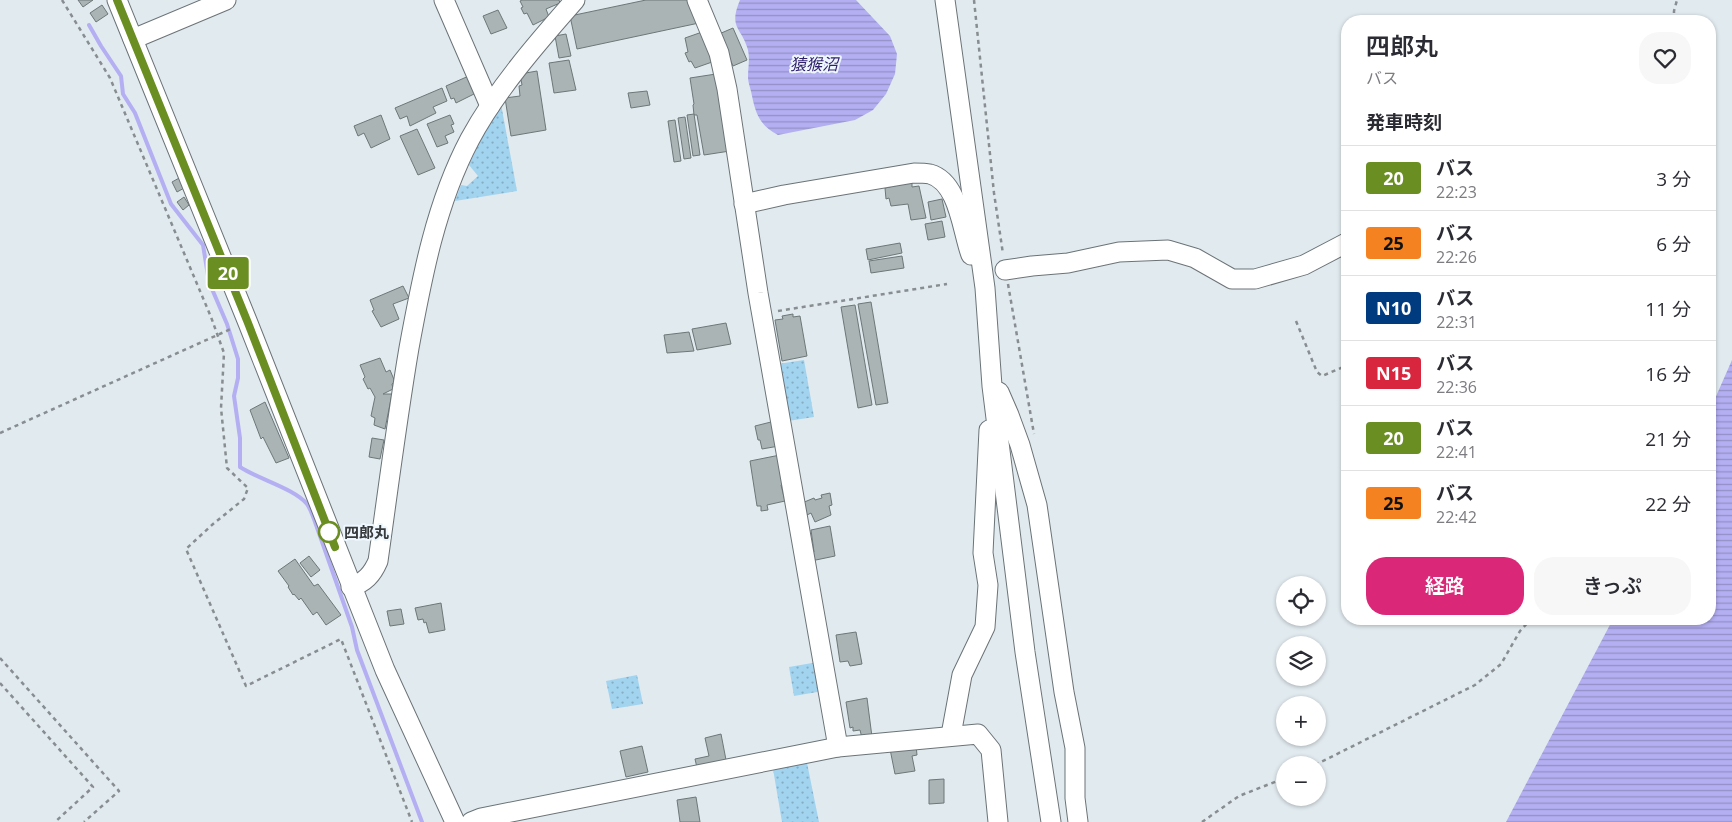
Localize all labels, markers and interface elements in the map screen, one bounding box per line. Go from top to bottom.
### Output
text: 四郎丸 [1366,29,1438,62]
button: heart [1639,32,1691,84]
water label: 猿猴沼 [790,53,840,75]
text: バス [1366,67,1398,89]
text: 発車時刻 [1366,109,1442,135]
text: バス [1436,155,1474,181]
text: 20 [1383,166,1404,190]
text: 3 分 [1656,166,1691,192]
text: 22:23 [1436,181,1477,203]
text: バス [1436,220,1474,246]
text: 25 [1383,231,1404,255]
text: 6 分 [1656,231,1691,257]
text: 22:26 [1436,246,1477,268]
line badge: 20 [206,257,250,289]
text: 20 [218,261,238,285]
text: バス [1436,285,1474,311]
text: N10 [1376,296,1411,320]
text: 11 分 [1645,296,1691,322]
text: 22:31 [1436,311,1477,333]
text: バス [1436,350,1474,376]
text: N15 [1376,361,1411,385]
text: 16 分 [1645,361,1691,387]
text: 22:36 [1436,376,1477,398]
text: バス [1436,415,1474,441]
text: 20 [1383,426,1404,450]
text: 21 分 [1645,426,1691,452]
text: 22:41 [1436,441,1477,463]
text: バス [1436,480,1474,506]
text: 25 [1383,491,1404,515]
text: 22 分 [1645,491,1691,517]
text: 22:42 [1436,506,1477,528]
marker: 四郎丸 [318,521,340,543]
place label: 四郎丸 [344,522,389,542]
button: 経路 [1366,557,1524,615]
button: きっぷ [1534,557,1691,615]
map controls [1276,576,1326,806]
button: locate [1276,576,1326,626]
button: layers [1276,636,1326,686]
button: + [1276,696,1326,746]
button: − [1276,756,1326,806]

